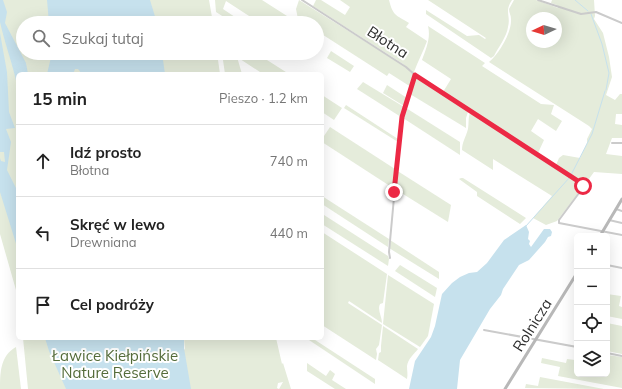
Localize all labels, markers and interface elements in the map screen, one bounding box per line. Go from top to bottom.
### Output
north arrow [526,12,562,48]
search box [16,16,324,60]
street label: Błotna [364,22,412,62]
icon: search [30,27,52,49]
text: Szukaj tutaj [62,29,144,48]
text: 15 min [32,88,87,109]
text: Pieszo · 1.2 km [219,90,308,106]
text: Idź prosto [70,143,141,162]
icon: ahead [32,150,54,172]
text: 740 m [270,153,308,169]
text: Błotna [70,162,109,178]
route start [574,177,592,195]
route end [385,183,403,201]
text: Skręć w lewo [70,215,165,234]
icon: left [32,222,54,244]
text: 440 m [270,225,308,241]
map controls [574,233,610,377]
button: + [574,233,610,269]
text: Drewniana [70,234,137,250]
button: − [574,269,610,305]
icon: arrive [32,294,54,316]
text: Cel podróży [70,295,154,314]
street label: Rolnicza [508,295,556,355]
button: locate [574,305,610,341]
button: layers [574,341,610,377]
park label: Ławice Kiełpińskie Nature Reserve [51,346,178,382]

